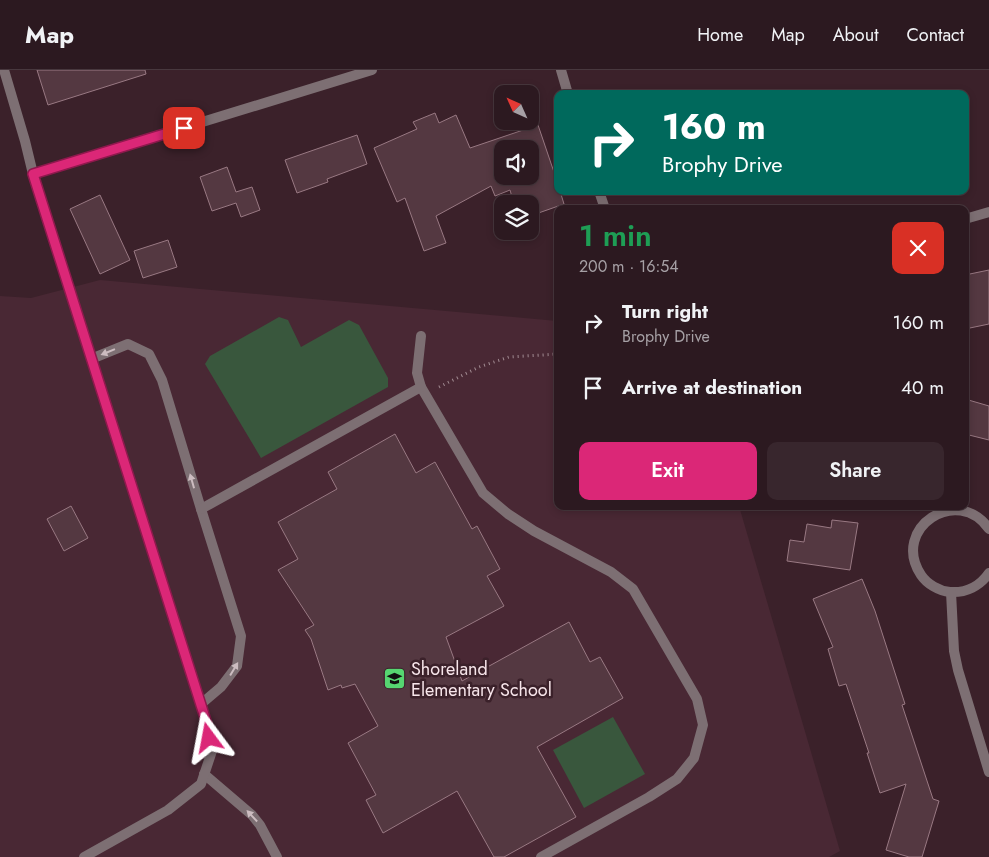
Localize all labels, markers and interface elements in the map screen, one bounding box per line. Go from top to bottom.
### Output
text: Map [25,17,74,52]
text: Home [697,22,743,48]
text: Map [771,22,805,48]
text: About [833,22,878,48]
text: Contact [906,22,964,48]
north arrow [494,85,539,130]
map controls [494,85,539,240]
text: 160 m [662,102,766,152]
pin [163,107,205,149]
icon: right [579,110,644,175]
icon: arrive [170,114,198,142]
button: sound [494,140,539,185]
text: Brophy Drive [662,148,783,180]
button: layers [494,195,539,240]
text: 1 min [579,214,652,257]
button: close [892,222,944,274]
text: 200 m · 16:54 [579,255,679,278]
text: Turn right [622,298,708,325]
icon: right [579,309,607,337]
text: 160 m [893,309,944,336]
text: Brophy Drive [622,325,710,348]
one-way arrow [100,349,115,357]
icon: arrive [579,374,607,402]
text: Arrive at destination [622,374,802,401]
text: 40 m [901,374,944,401]
button: Exit [579,442,757,500]
button: Share [767,442,944,500]
one-way arrow [188,473,196,488]
place label: Shoreland Elementary School [411,656,552,703]
one-way arrow [229,663,238,676]
school or university icon: Shoreland Elementary School [383,667,407,691]
position arrow [182,711,234,763]
one-way arrow [246,810,258,822]

